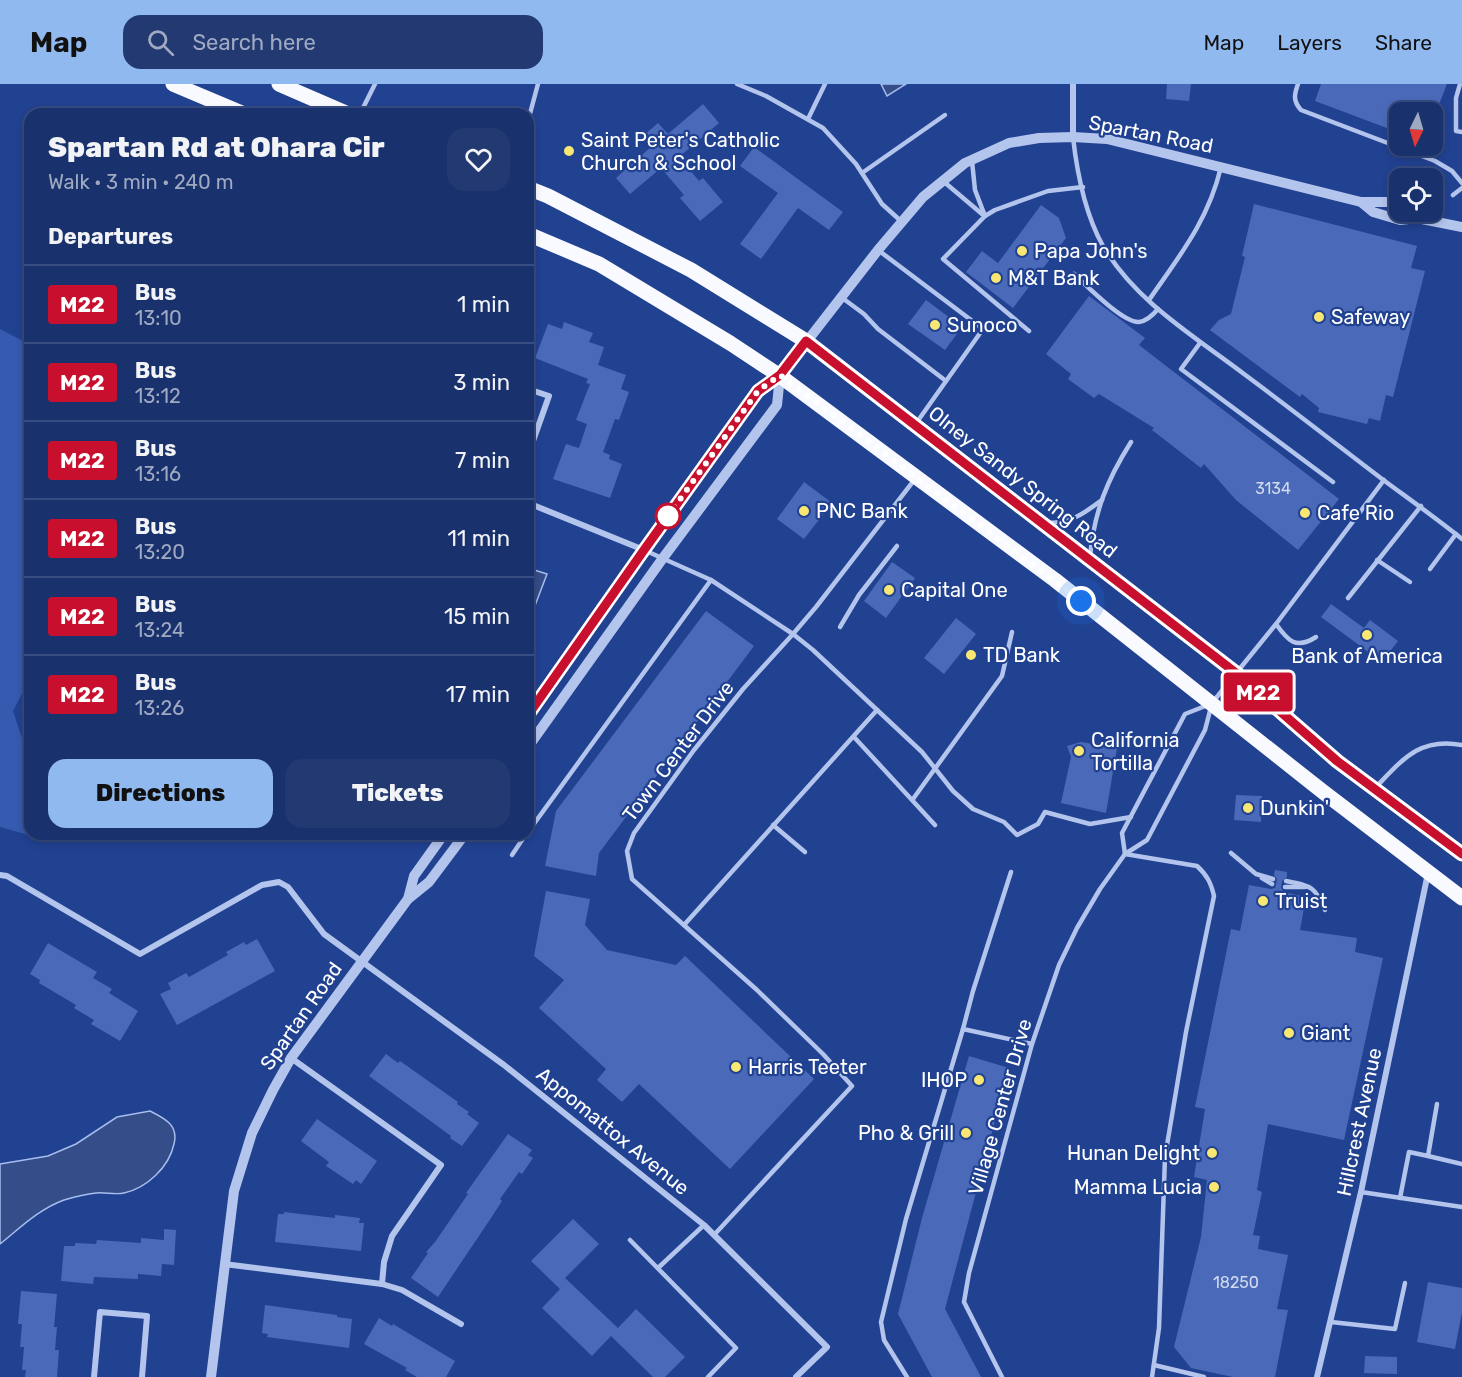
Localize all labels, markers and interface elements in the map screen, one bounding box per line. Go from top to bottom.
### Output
search box [123,15,543,69]
text: Map [30,26,87,59]
icon: search [144,26,177,59]
text: Search here [192,29,316,56]
text: Map [1203,30,1244,55]
text: Layers [1277,30,1342,55]
text: Share [1375,30,1432,55]
north arrow [1389,102,1443,156]
map controls [1389,102,1443,222]
street label: Spartan Road [1087,110,1215,158]
button: heart [447,128,510,191]
place label: Saint Peter's Catholic Church & School [581,128,780,175]
text: Spartan Rd at Ohara Cir [48,131,385,164]
marker: Saint Peter's Catholic Church & School [562,144,576,158]
button: locate [1389,168,1443,222]
text: Walk · 3 min · 240 m [48,170,233,194]
text: Departures [48,223,173,250]
place label: Papa John's [1034,239,1148,263]
marker: Papa John's [1015,244,1029,258]
place label: M&T Bank [1008,266,1100,290]
marker: M&T Bank [989,271,1003,285]
text: Bus [135,279,176,306]
text: 1 min [457,291,510,318]
text: M22 [60,292,105,317]
place label: Safeway [1331,305,1410,329]
text: 13:10 [135,306,182,330]
marker: Safeway [1312,310,1326,324]
place label: Sunoco [947,313,1018,337]
marker: Sunoco [928,318,942,332]
text: Bus [135,357,176,384]
text: 3 min [453,369,510,396]
text: M22 [60,370,105,395]
text: 13:12 [135,384,181,408]
street label: Olney Sandy Spring Road [924,401,1122,563]
text: Bus [135,435,176,462]
text: 7 min [455,447,510,474]
text: M22 [60,448,105,473]
text: 13:16 [135,462,181,486]
house number: 3134 [1255,479,1291,498]
place label: PNC Bank [816,499,908,523]
place label: Cafe Rio [1317,501,1394,525]
unlabelled marker [655,503,681,529]
marker: PNC Bank [797,504,811,518]
marker: Cafe Rio [1298,506,1312,520]
text: Bus [135,513,176,540]
text: 11 min [448,525,510,552]
text: M22 [60,526,105,551]
text: 13:20 [135,540,185,564]
place label: Capital One [901,578,1008,602]
marker: Capital One [882,583,896,597]
your location [1066,586,1096,616]
text: Bus [135,591,176,618]
text: 15 min [444,603,510,630]
text: M22 [60,604,105,629]
text: 13:24 [135,618,184,642]
marker: Bank of America [1360,628,1374,642]
place label: TD Bank [983,643,1061,667]
place label: Bank of America [1291,644,1443,668]
marker: TD Bank [964,648,978,662]
text: Bus [135,669,176,696]
line badge: M22 [1224,672,1292,712]
street label: Town Center Drive [617,676,739,826]
text: M22 [1236,680,1280,705]
text: 17 min [446,681,510,708]
text: M22 [60,682,105,707]
text: 13:26 [135,696,184,720]
place label: California Tortilla [1091,728,1180,775]
marker: California Tortilla [1072,744,1086,758]
button: Directions [48,759,273,828]
button: Tickets [285,759,510,828]
place label: Dunkin' [1260,796,1329,820]
marker: Dunkin' [1241,801,1255,815]
place label: Truist [1275,889,1328,913]
marker: Truist [1256,894,1270,908]
street label: Spartan Road [255,957,347,1075]
street label: Village Center Drive [963,1016,1037,1198]
place label: Giant [1301,1021,1350,1045]
marker: Giant [1282,1026,1296,1040]
street label: Hillcrest Avenue [1332,1046,1386,1198]
place label: Harris Teeter [748,1055,867,1079]
marker: Harris Teeter [729,1060,743,1074]
street label: Appomattox Avenue [532,1062,694,1200]
place label: IHOP [921,1068,967,1092]
marker: IHOP [972,1073,986,1087]
place label: Pho & Grill [858,1121,954,1145]
marker: Pho & Grill [959,1126,973,1140]
place label: Hunan Delight [1067,1141,1200,1165]
marker: Hunan Delight [1205,1146,1219,1160]
place label: Mamma Lucia [1074,1175,1202,1199]
marker: Mamma Lucia [1207,1180,1221,1194]
house number: 18250 [1213,1273,1259,1292]

